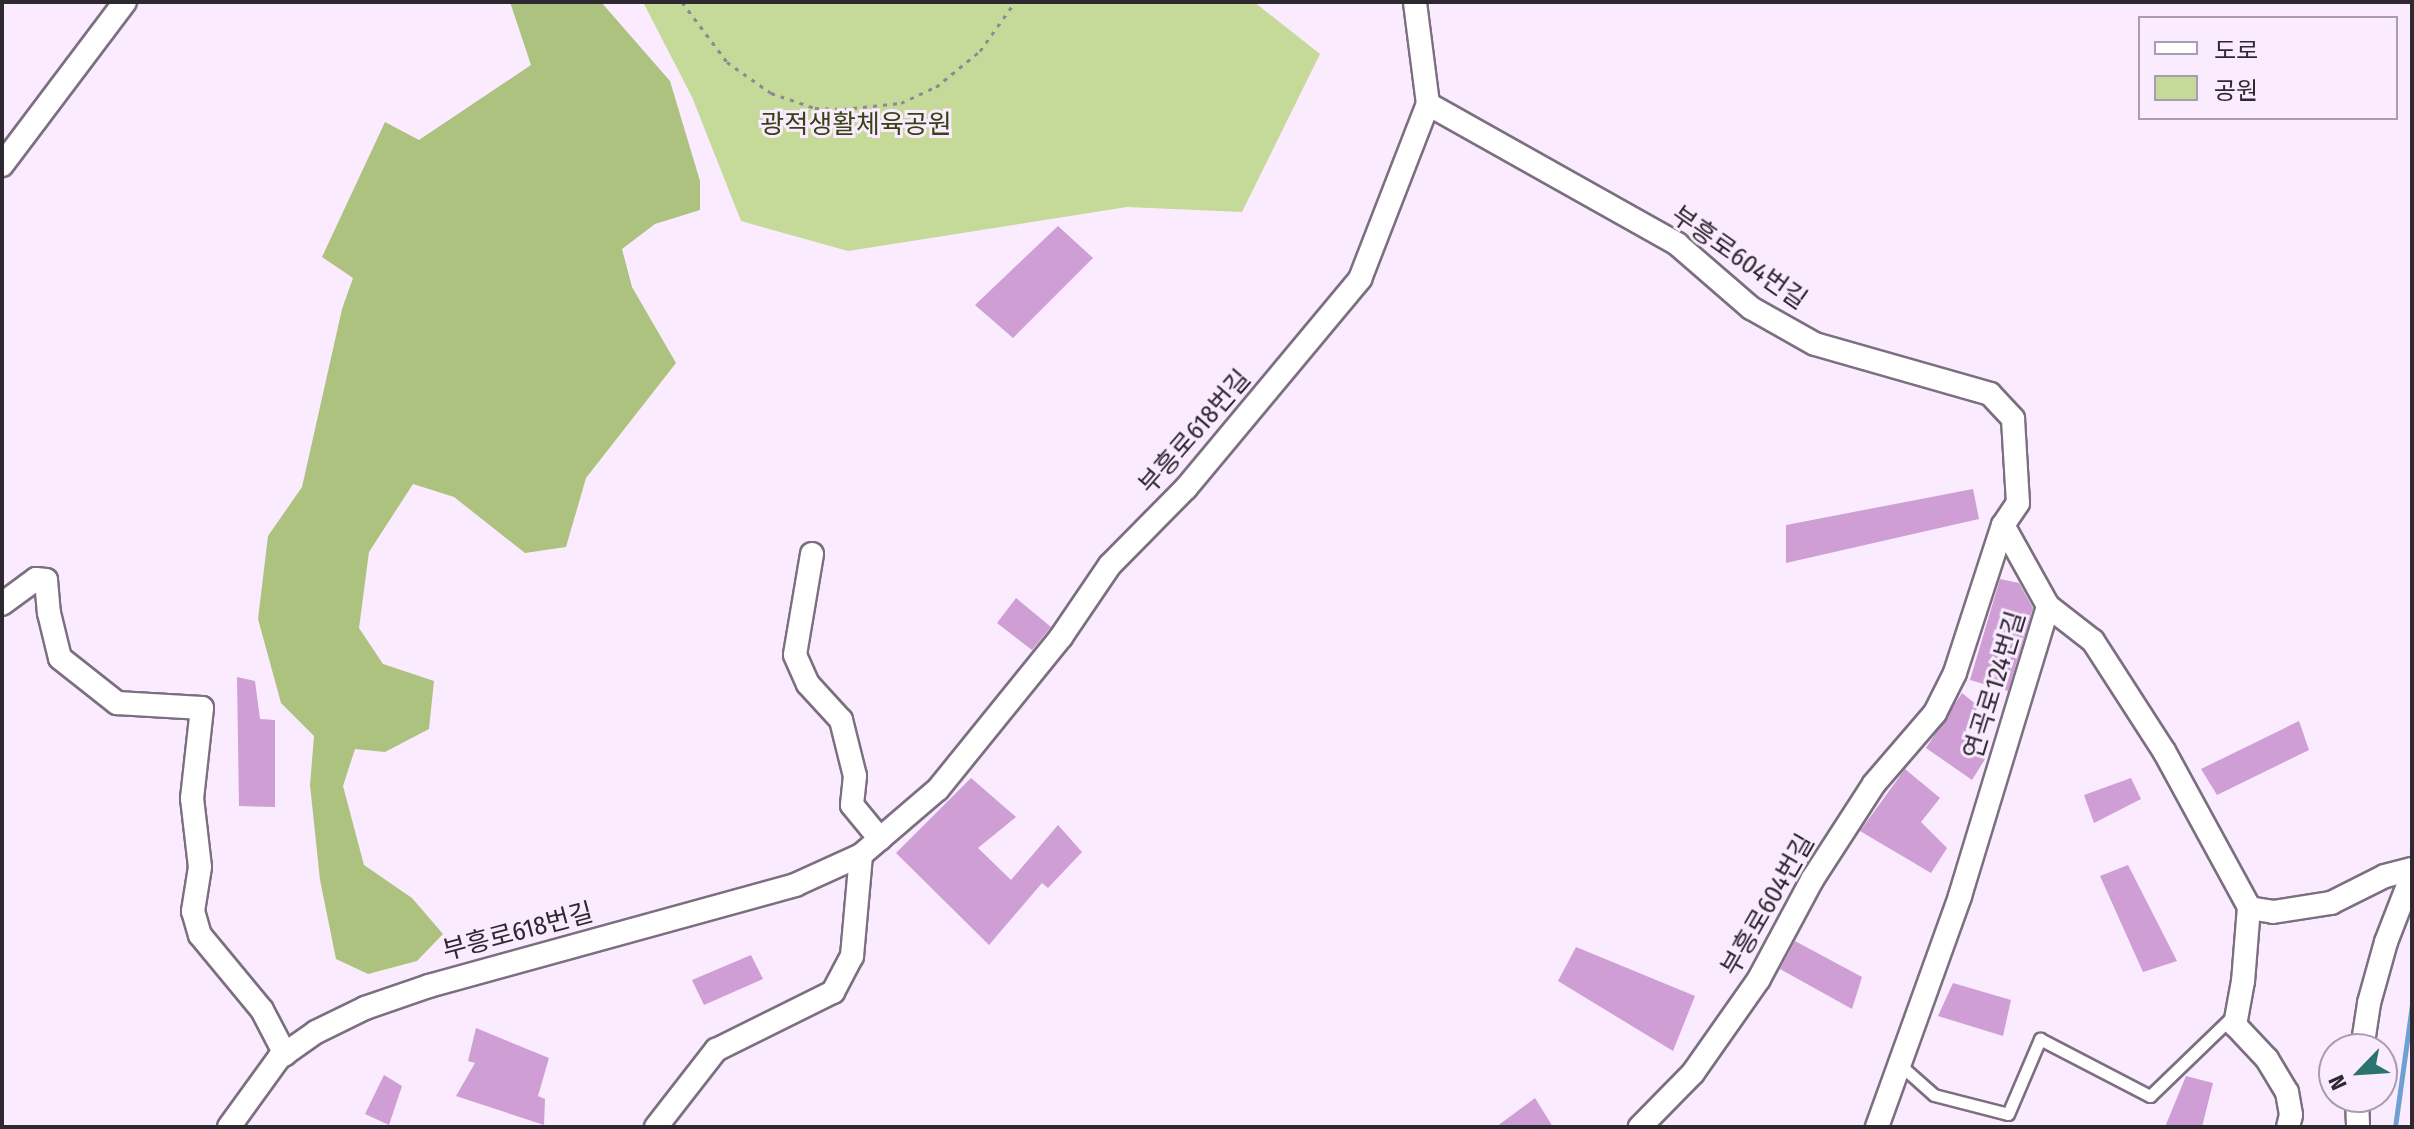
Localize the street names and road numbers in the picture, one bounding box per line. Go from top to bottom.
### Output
street label: 부흥로604번길 [1665,200,1813,316]
street label: 부흥로618번길 [1133,363,1257,501]
street label: 연곡로124번길 [1958,607,2032,763]
street label: 부흥로604번길 [1715,829,1821,981]
street label: 부흥로618번길 [439,897,597,967]

